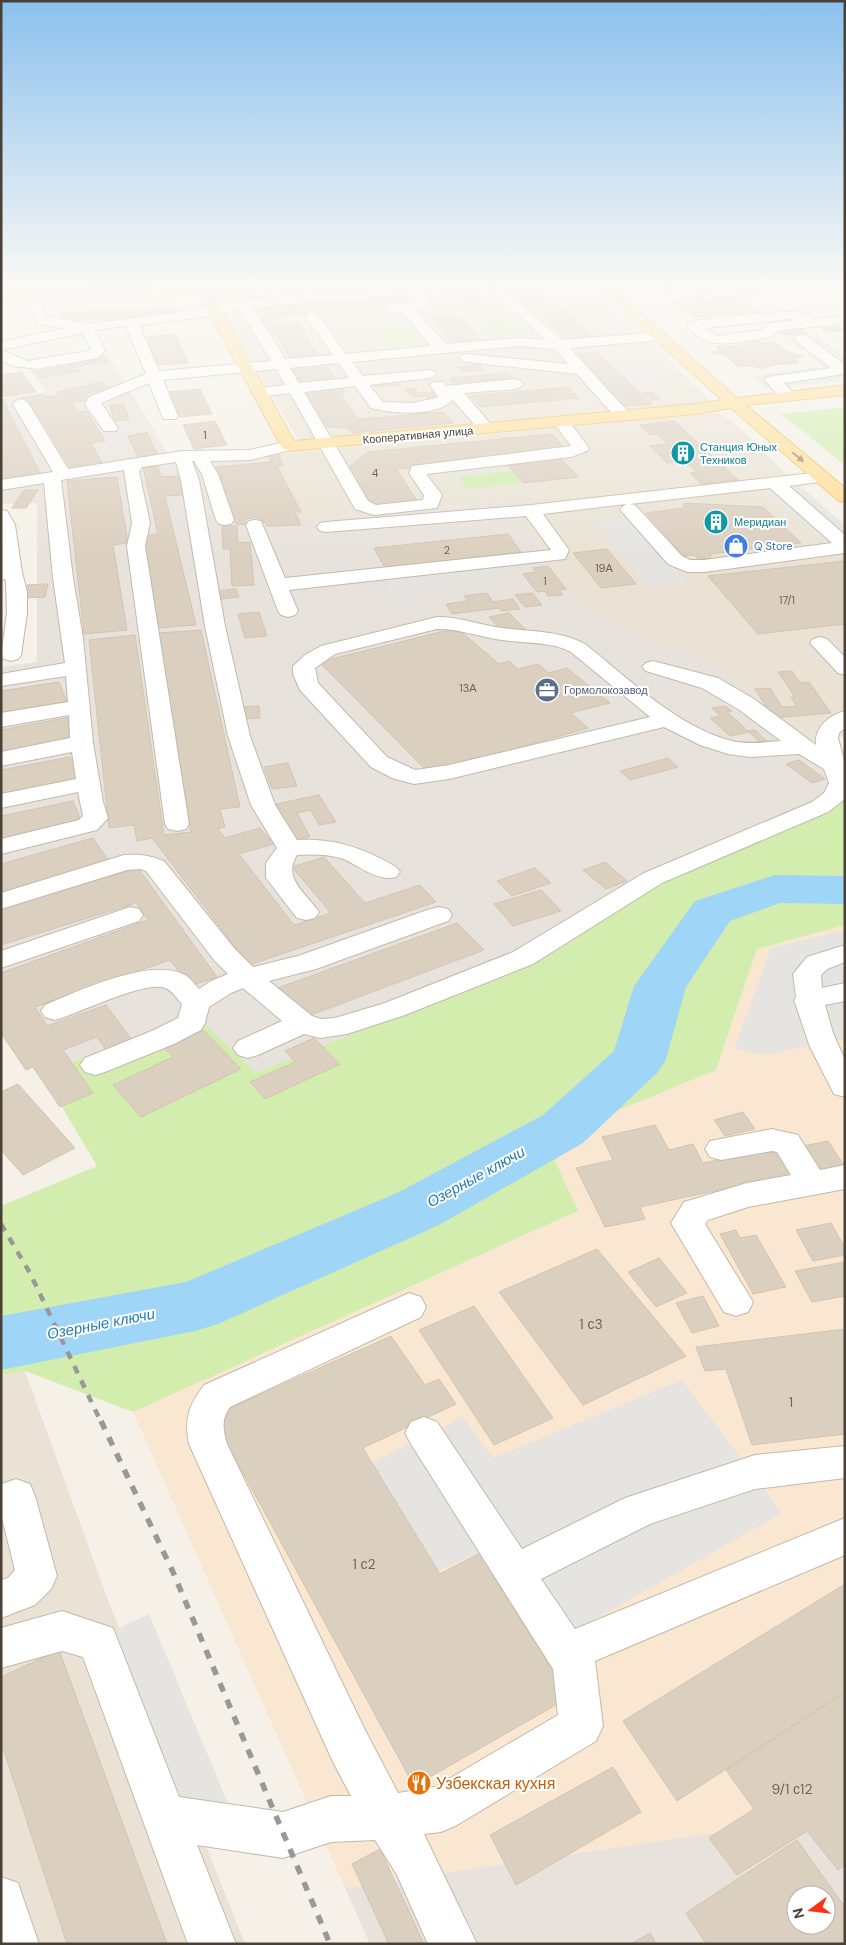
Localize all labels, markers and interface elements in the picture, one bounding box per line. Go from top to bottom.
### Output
street label: Кооперативная улица [362,423,475,447]
house number: 1 [203,428,207,442]
building icon: Станция Юных Техников [670,440,696,466]
place label: Станция Юных Техников [700,440,777,467]
one-way arrow [792,451,804,462]
house number: 4 [372,466,379,480]
building icon: Меридиан [703,509,729,535]
place label: Меридиан [734,515,786,529]
shop icon: Q Store [723,533,749,559]
place label: Q Store [754,539,793,553]
house number: 2 [444,543,450,557]
house number: 19А [595,561,613,575]
house number: 1 [543,574,547,588]
house number: 17/1 [779,593,795,607]
office icon: Гормолокозавод [534,677,560,703]
house number: 13А [459,681,477,695]
place label: Гормолокозавод [564,683,648,697]
water label: Озерные ключи [423,1141,529,1212]
water label: Озерные ключи [45,1304,157,1344]
house number: 1 с3 [579,1315,603,1333]
house number: 1 [789,1393,793,1411]
house number: 1 с2 [352,1555,376,1573]
restaurant icon: Узбекская кухня [406,1770,432,1796]
place label: Узбекская кухня [436,1773,555,1794]
house number: 9/1 с12 [771,1780,813,1798]
north arrow [786,1885,836,1935]
text: N [788,1906,808,1921]

